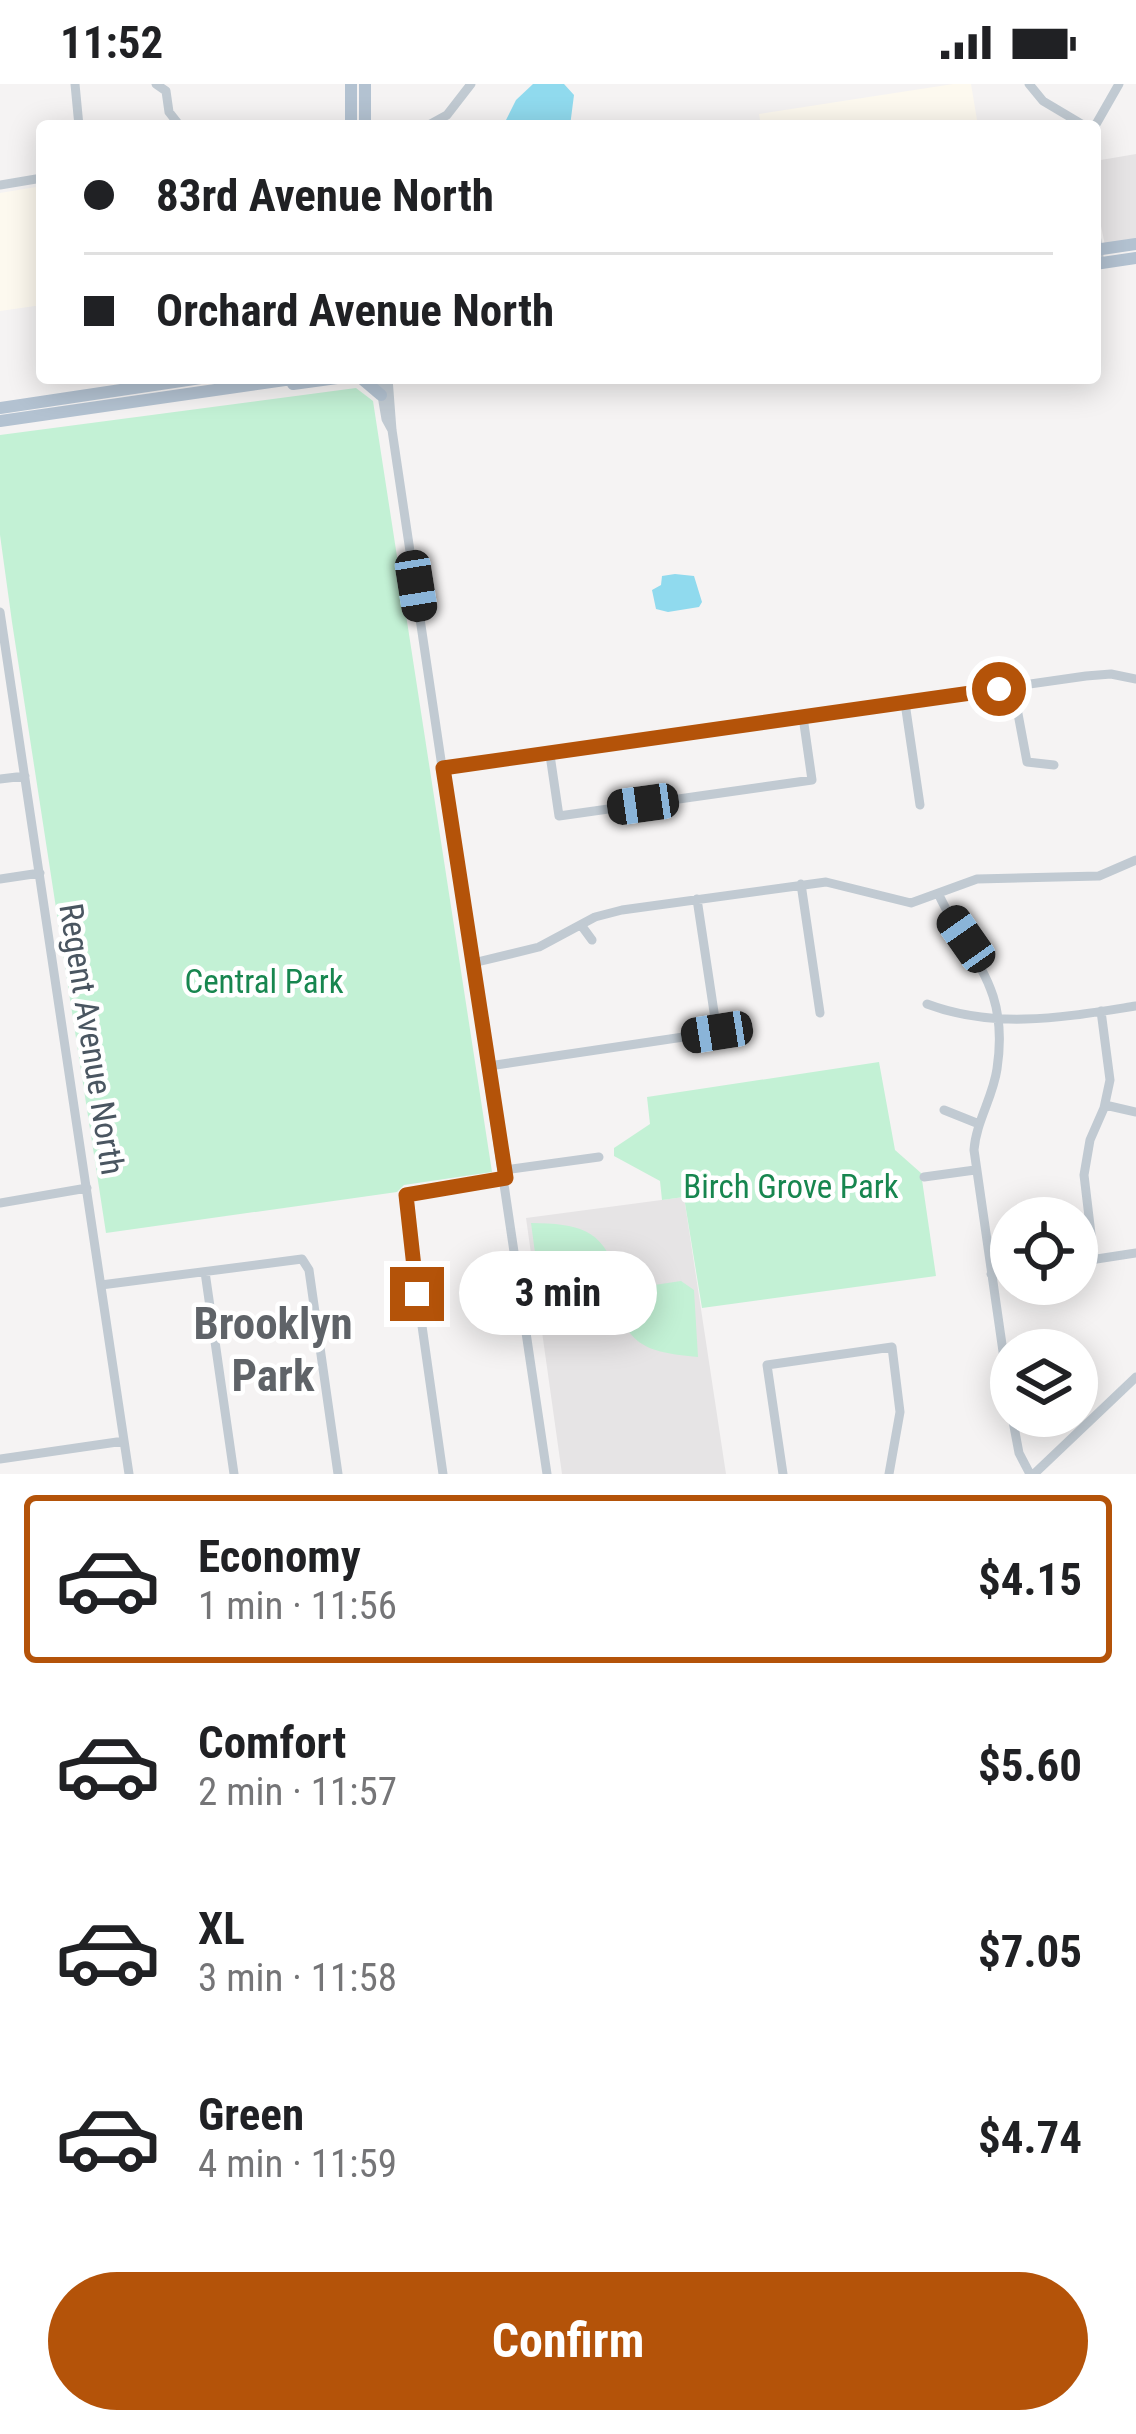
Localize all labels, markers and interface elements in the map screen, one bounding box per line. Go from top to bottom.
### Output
text: 11:52 [60,16,163,69]
text: 83rd Avenue North [156,169,494,222]
text: Orchard Avenue North [156,284,554,337]
car [393,548,439,624]
route start [972,662,1026,716]
car [605,781,681,827]
car [931,899,1001,979]
street label: Regent Avenue North [51,901,133,1177]
park label: Central Park [184,962,344,1001]
car [679,1009,755,1055]
park label: Birch Grove Park [683,1167,899,1206]
map controls [990,1197,1098,1437]
button: locate [990,1197,1098,1305]
callout: 3 min [459,1252,657,1336]
route end [390,1267,444,1321]
text: 3 min [515,1270,601,1316]
district label: Brooklyn Park [193,1297,353,1402]
button: layers [990,1329,1098,1437]
icon: car [54,1525,162,1633]
text: Economy [198,1530,361,1583]
text: $4.15 [978,1553,1082,1606]
text: 1 min · 11:56 [198,1583,397,1629]
icon: car [54,1711,162,1819]
text: Comfort [198,1716,346,1769]
text: $5.60 [978,1739,1082,1792]
text: 2 min · 11:57 [198,1769,397,1815]
icon: car [54,1897,162,2005]
text: XL [198,1902,245,1955]
text: $7.05 [978,1925,1082,1978]
text: 3 min · 11:58 [198,1955,397,2001]
icon: car [54,2083,162,2191]
text: Green [198,2088,304,2141]
text: $4.74 [978,2111,1082,2164]
text: 4 min · 11:59 [198,2141,397,2187]
button: Confirm [48,2272,1088,2410]

